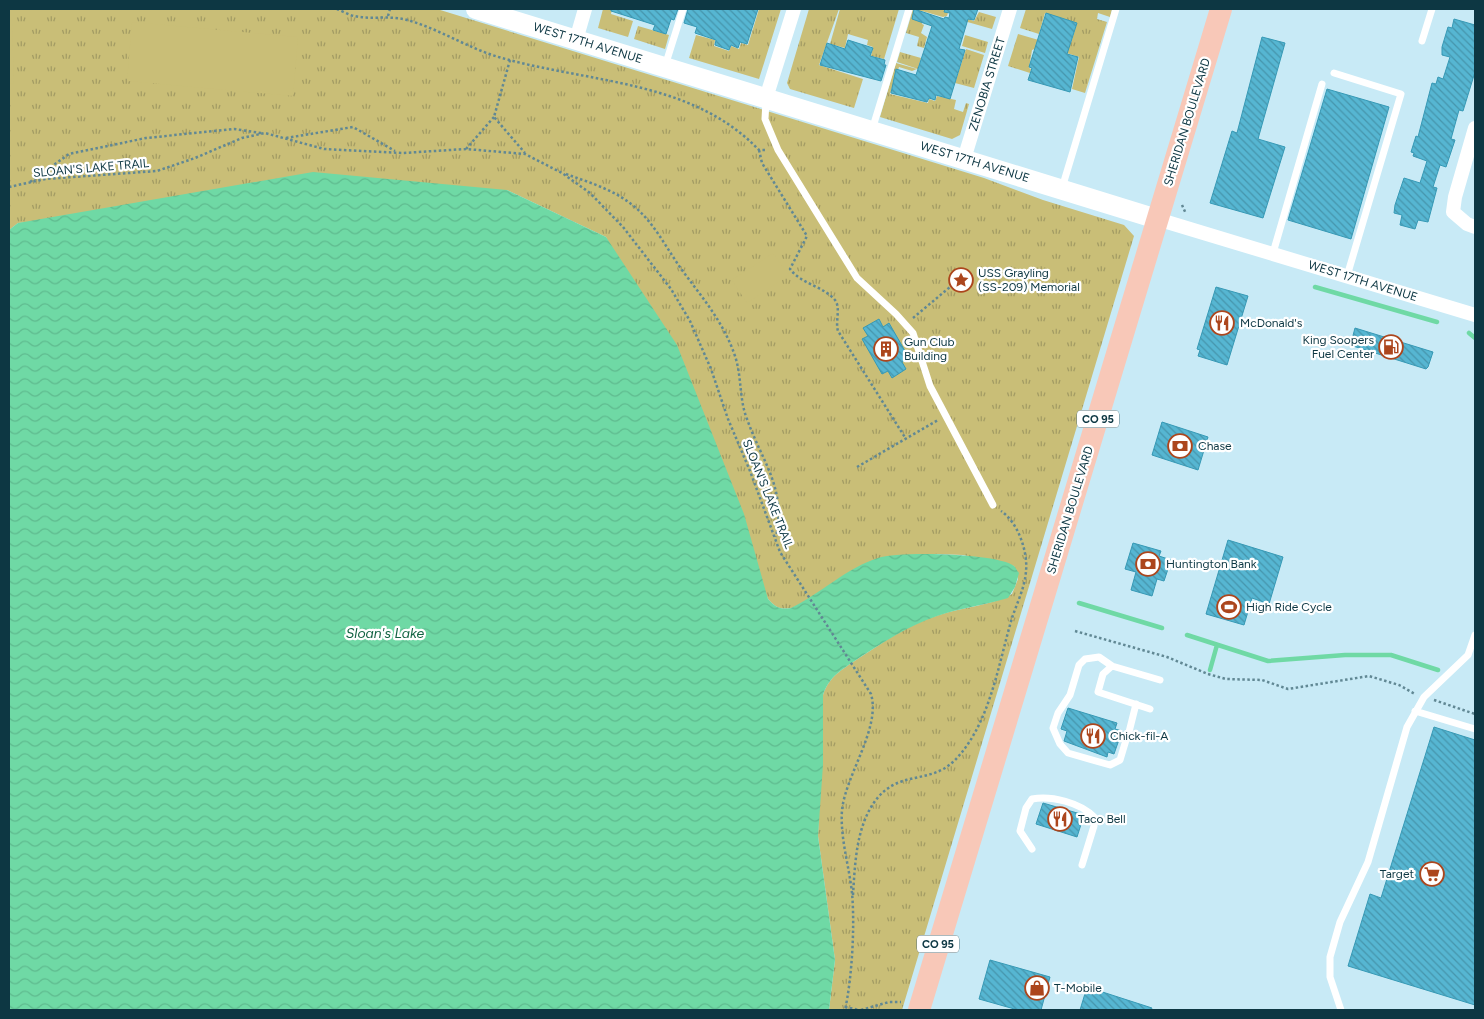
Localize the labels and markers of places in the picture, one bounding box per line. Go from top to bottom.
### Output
place label: USS Grayling (SS-209) Memorial [978,266,1080,294]
place icon: USS Grayling (SS-209) Memorial [948,267,974,293]
restaurant icon: McDonald's [1209,310,1235,336]
place label: McDonald's [1240,316,1303,330]
place label: King Soopers Fuel Center [1303,333,1374,361]
fuel station icon: King Soopers Fuel Center [1378,334,1404,360]
place label: Gun Club Building [904,335,955,363]
building icon: Gun Club Building [873,336,899,362]
bank icon: Chase [1167,433,1193,459]
place label: Chase [1198,439,1232,453]
bank icon: Huntington Bank [1135,551,1161,577]
place label: Huntington Bank [1166,557,1257,571]
sports icon: High Ride Cycle [1216,594,1242,620]
place label: High Ride Cycle [1246,600,1332,614]
restaurant icon: Chick-fil-A [1080,723,1106,749]
place label: Chick-fil-A [1110,729,1168,743]
restaurant icon: Taco Bell [1047,806,1073,832]
place label: Taco Bell [1078,812,1126,826]
supermarket icon: Target [1419,861,1445,887]
place label: Target [1380,867,1414,881]
shop icon: T-Mobile [1024,975,1050,1001]
place label: T-Mobile [1054,981,1102,995]

